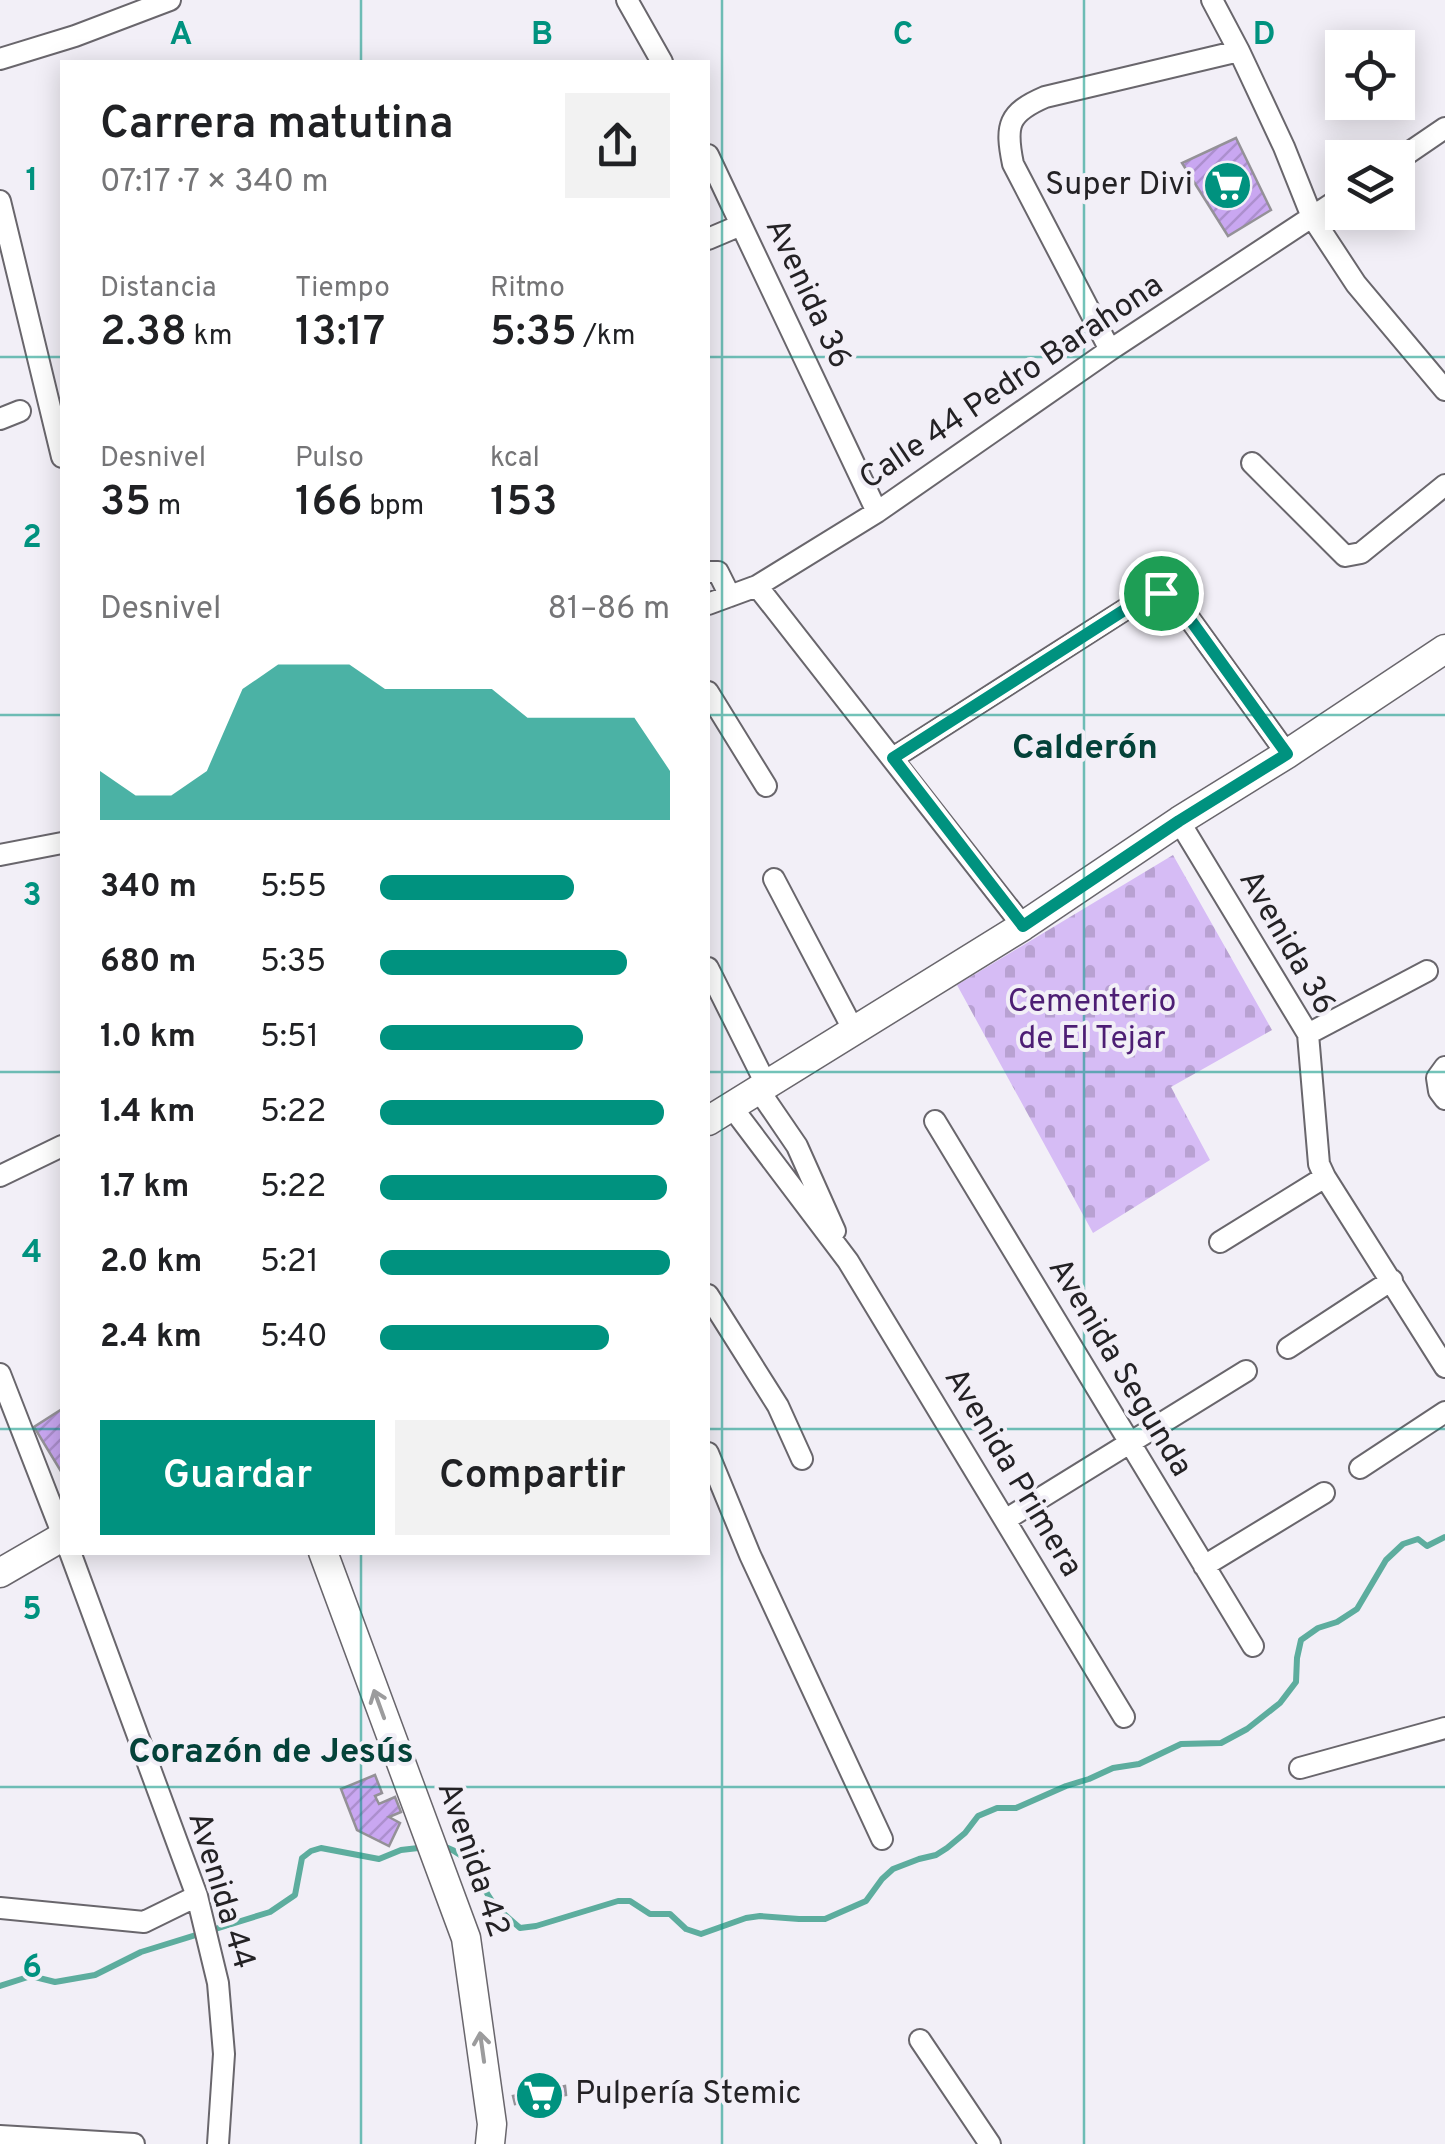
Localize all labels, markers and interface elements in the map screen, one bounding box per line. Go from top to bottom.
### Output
text: A [170,16,192,56]
text: B [531,16,553,56]
text: C [893,16,913,56]
text: D [1253,16,1275,56]
map controls [1325,30,1415,230]
button: locate [1325,30,1415,120]
button: share [565,93,670,198]
text: Carrera matutina [100,97,454,154]
button: layers [1325,140,1415,230]
supermarket icon: Super Divi [1202,160,1254,212]
text: 1 [26,162,38,202]
text: 07:17 · 7 × 340 m [100,163,329,203]
place label: Super Divi [1045,166,1193,206]
street label: Avenida 36 [755,213,859,375]
street label: Calle 44 Pedro Barahona [853,266,1171,500]
text: Distancia [100,271,216,307]
text: Tiempo [295,271,390,307]
text: Ritmo [490,271,565,307]
text: 2.38 [100,307,187,360]
text: 13:17 [295,307,385,360]
text: 5:35 [490,307,577,360]
text: km [187,319,232,355]
text: /km [577,319,636,355]
text: Desnivel [100,441,206,477]
text: Pulso [295,441,364,477]
text: kcal [490,441,540,477]
text: 35 [100,477,151,530]
text: 166 [295,477,363,530]
text: 153 [490,477,557,530]
text: m [151,489,181,525]
text: bpm [363,489,424,525]
text: 2 [22,519,42,559]
pin [1119,551,1204,636]
icon: arrive [1134,566,1189,621]
text: Desnivel [100,590,221,630]
text: 81–86 m [548,590,670,630]
district label: Calderón [1012,727,1158,771]
street label: Avenida 36 [1228,863,1344,1023]
text: 340 m [100,868,197,908]
text: 5:55 [260,868,327,908]
text: 3 [22,877,42,917]
text: 680 m [100,943,196,983]
text: 5:35 [260,943,326,983]
park label: Cementerio de El Tejar [1008,983,1176,1060]
text: 1.0 km [100,1018,196,1058]
text: 5:51 [260,1018,319,1058]
text: 1.4 km [100,1093,195,1133]
text: 5:22 [260,1093,326,1133]
text: 1.7 km [100,1168,189,1208]
text: 5:22 [260,1168,326,1208]
text: 4 [22,1234,42,1274]
text: 2.0 km [100,1243,202,1283]
text: 5:21 [260,1243,319,1283]
street label: Avenida Segunda [1038,1251,1200,1485]
text: 2.4 km [100,1318,202,1358]
text: 5:40 [260,1318,328,1358]
street label: Avenida Primera [934,1361,1090,1585]
button: Guardar [100,1420,375,1535]
button: Compartir [395,1420,670,1535]
text: 5 [22,1591,42,1631]
one-way arrow [369,1689,387,1720]
district label: Corazón de Jesús [128,1731,414,1775]
street label: Avenida 42 [427,1777,517,1943]
street label: Avenida 44 [177,1808,263,1974]
text: 6 [22,1949,42,1989]
one-way arrow [472,2032,490,2064]
supermarket icon: Pulpería Stemic [514,2069,566,2121]
place label: Pulpería Stemic [575,2075,802,2115]

